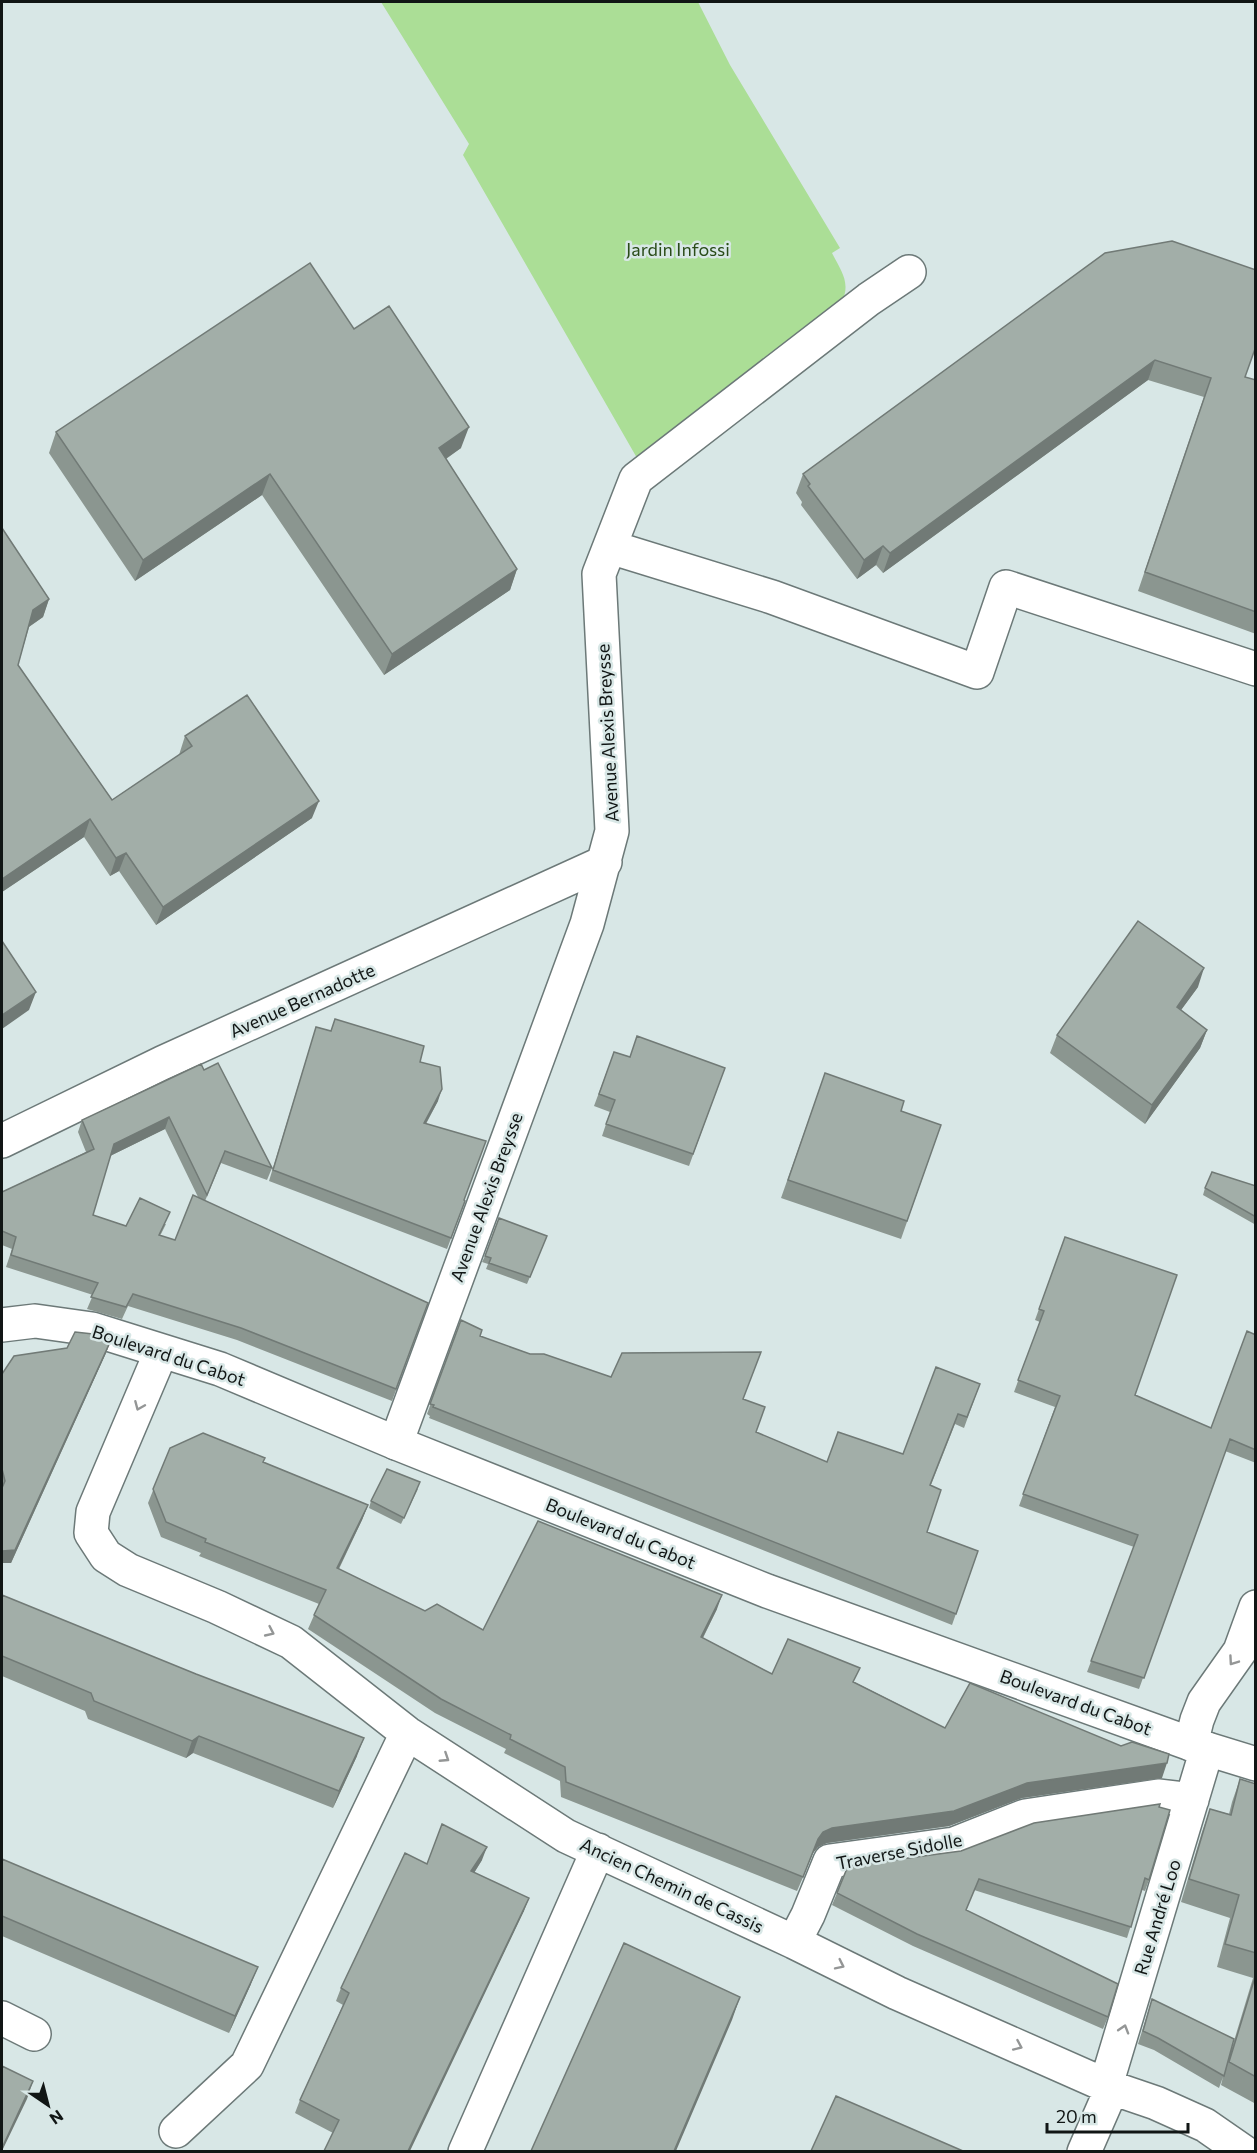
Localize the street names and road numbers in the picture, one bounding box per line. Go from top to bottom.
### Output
street label: Avenue Alexis Breysse [591,643,623,823]
street label: Avenue Bernadotte [226,958,378,1042]
street label: Avenue Alexis Breysse [445,1109,527,1285]
street label: Boulevard du Cabot [90,1320,248,1390]
street label: Boulevard du Cabot [543,1493,699,1573]
street label: Boulevard du Cabot [997,1664,1155,1740]
street label: Traverse Sidolle [834,1828,964,1874]
street label: Ancien Chemin de Cassis [577,1833,767,1937]
street label: Rue André Loo [1129,1857,1185,1977]

